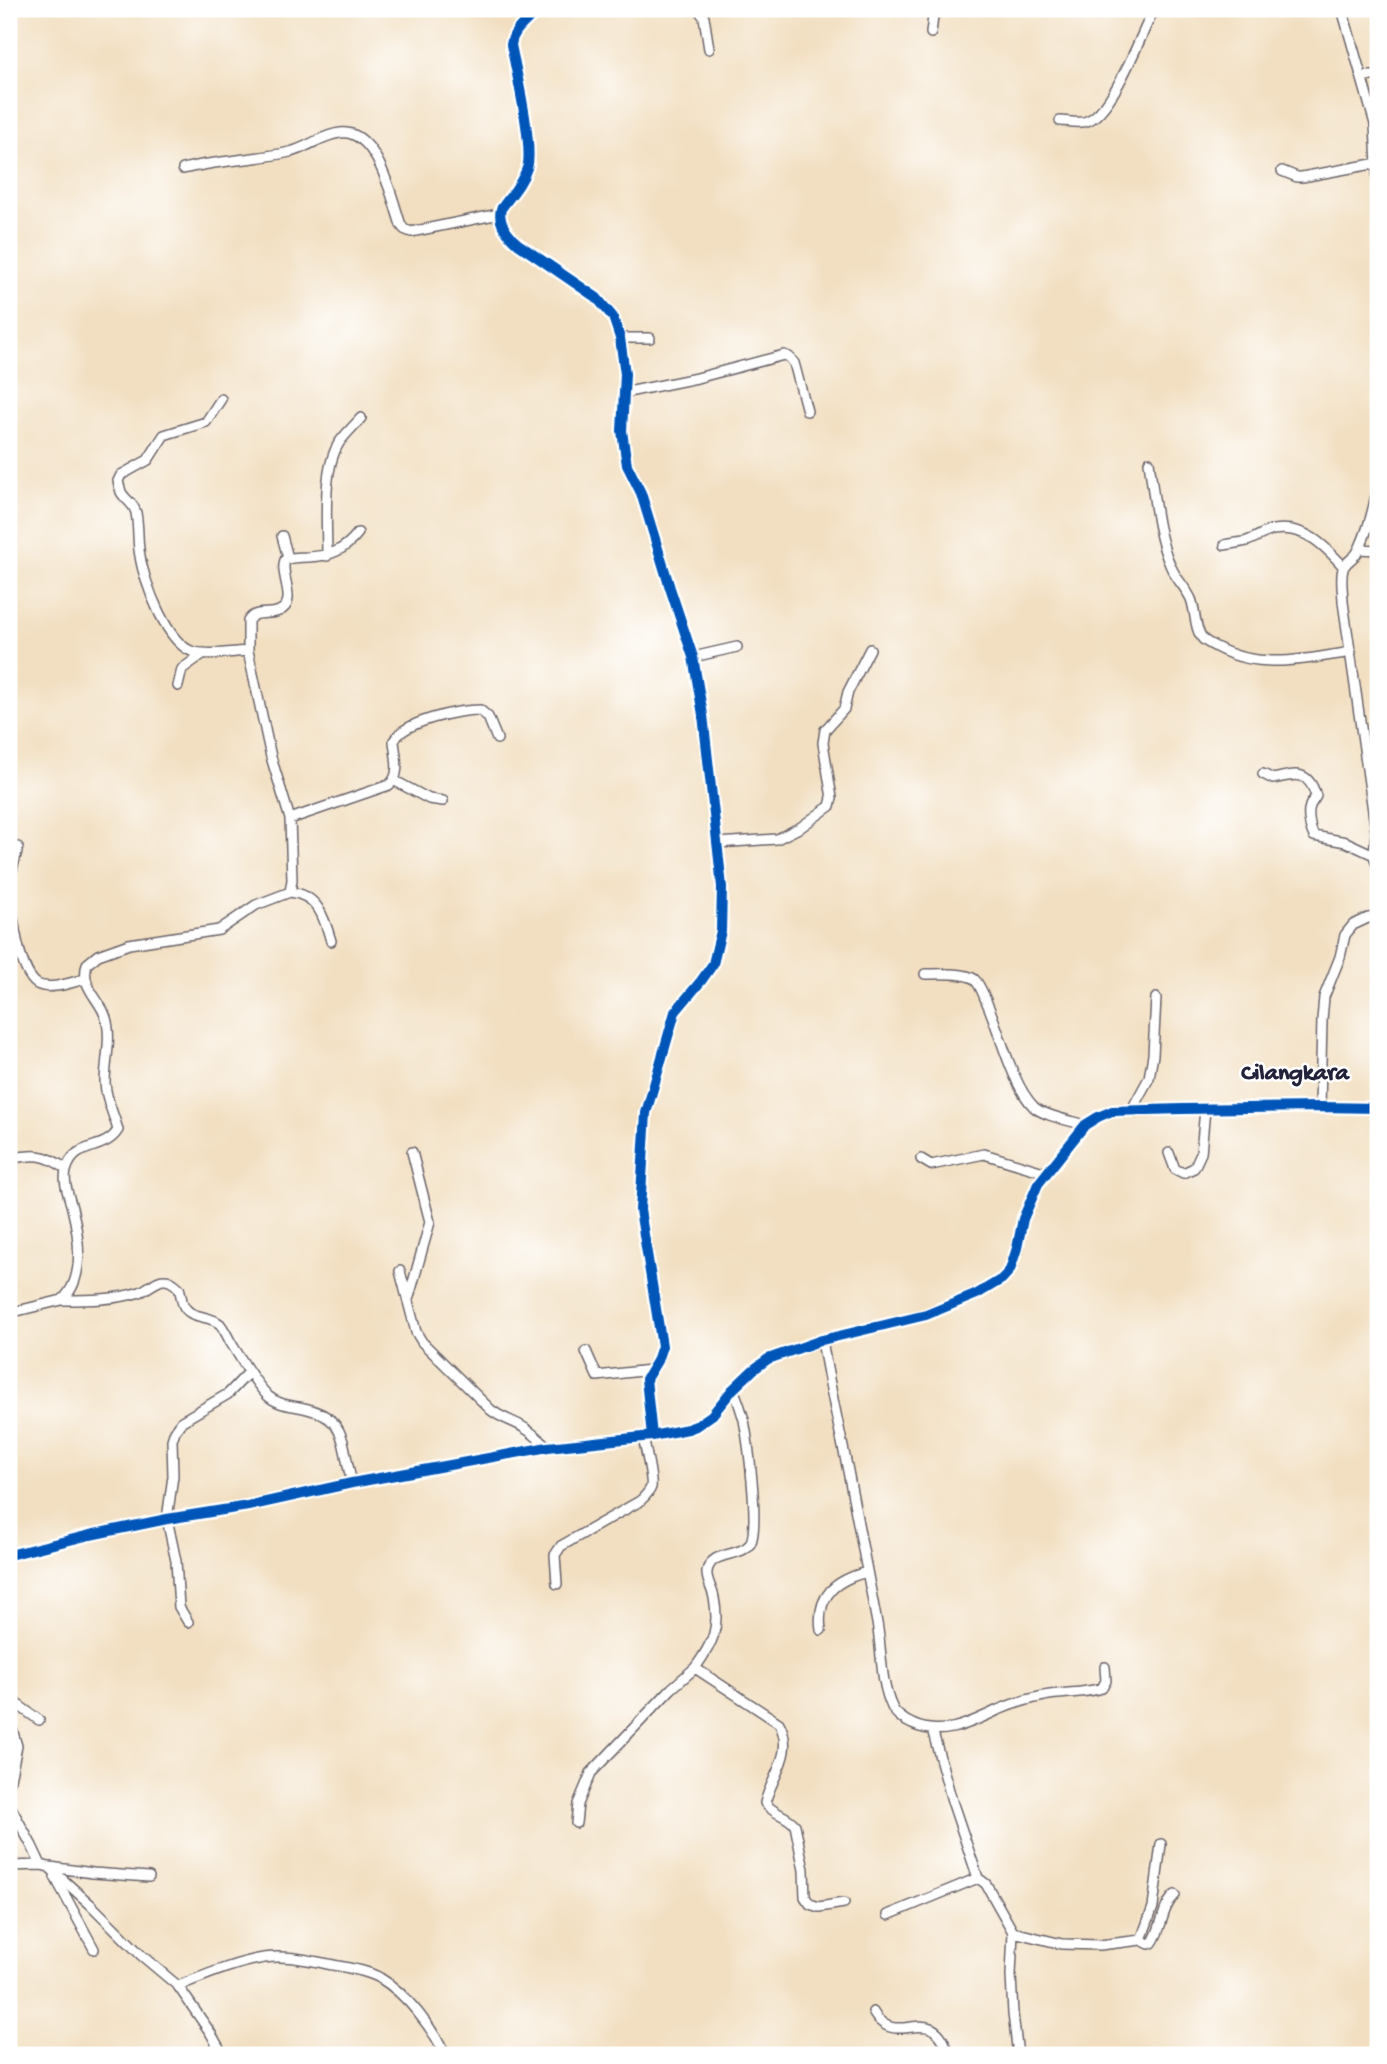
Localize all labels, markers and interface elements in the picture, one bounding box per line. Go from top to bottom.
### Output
district label: Cilangkara [1241,1060,1351,1089]

